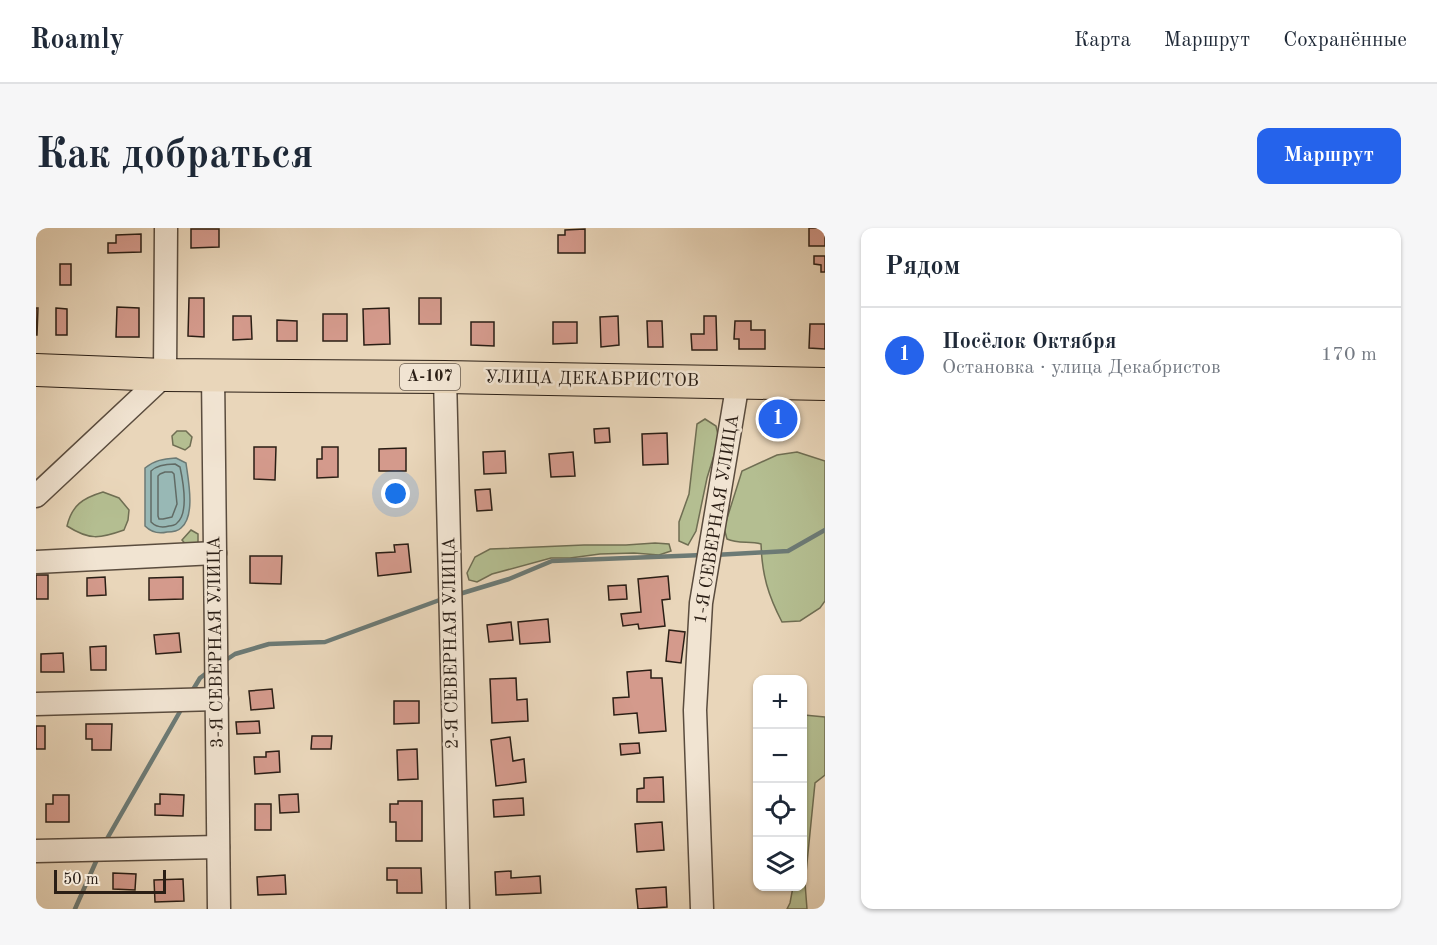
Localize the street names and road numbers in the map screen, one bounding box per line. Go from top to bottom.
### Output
road number: А-107 [400,364,460,390]
street label: УЛИЦА ДЕКАБРИСТОВ [485,368,699,390]
street label: 1-Я СЕВЕРНАЯ УЛИЦА [692,413,743,625]
street label: 3-Я СЕВЕРНАЯ УЛИЦА [205,536,227,748]
street label: 2-Я СЕВЕРНАЯ УЛИЦА [440,537,462,749]

